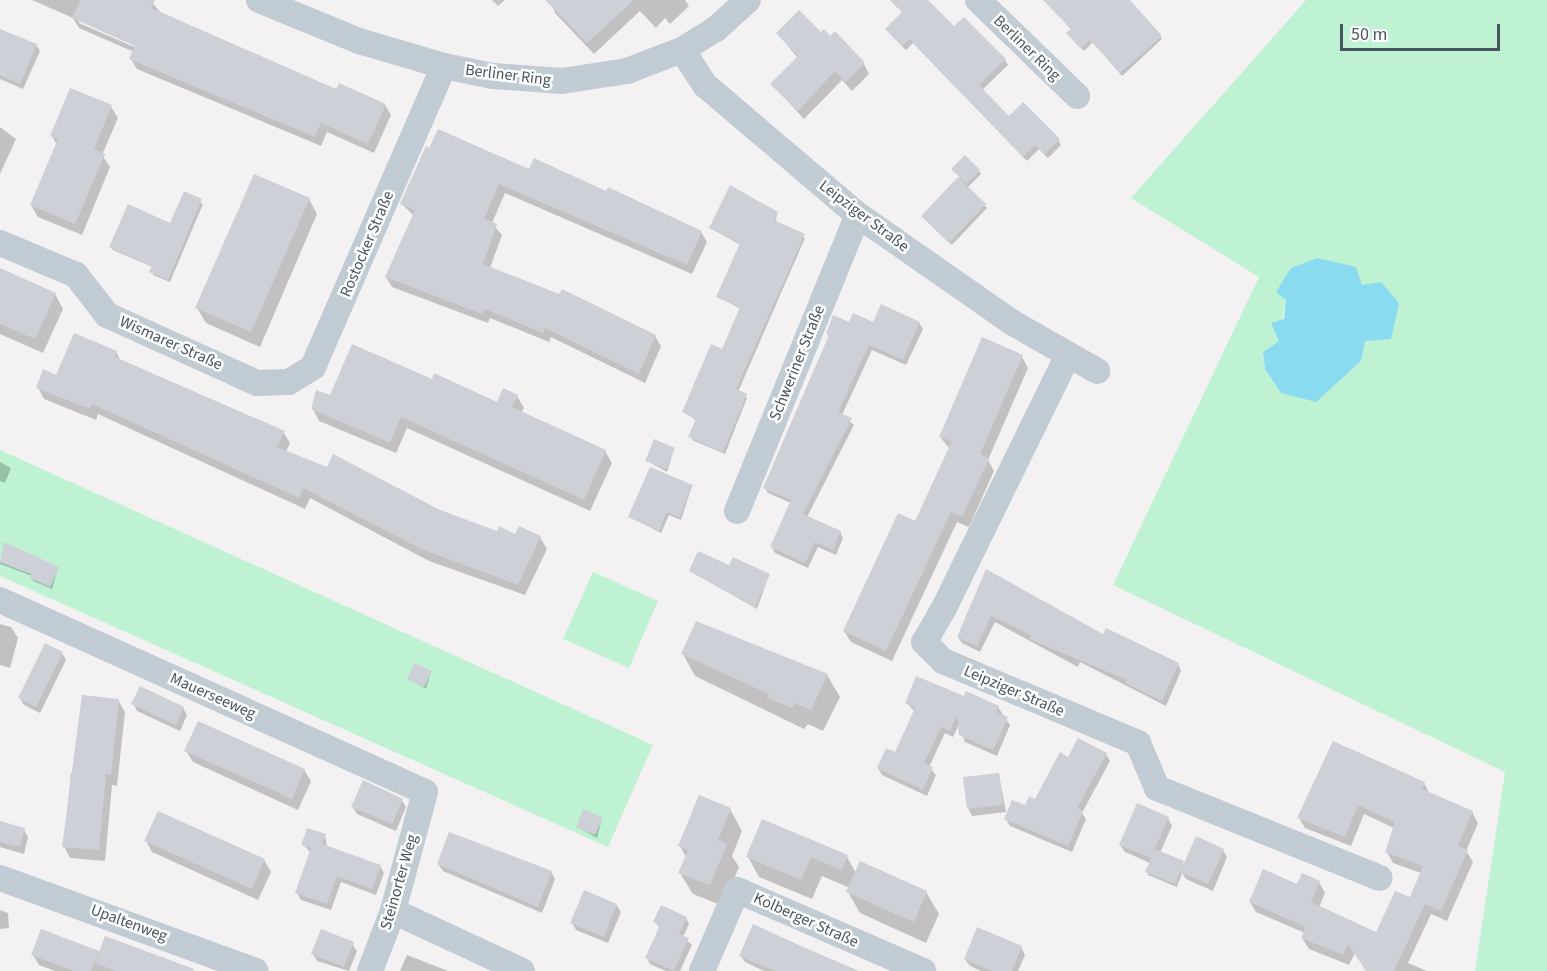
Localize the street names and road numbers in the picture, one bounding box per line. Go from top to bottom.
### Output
street label: Berliner Ring [989,11,1065,85]
street label: Berliner Ring [464,60,552,90]
street label: Leipziger Straße [815,176,913,256]
street label: Rostocker Straße [336,188,398,300]
street label: Schweriner Straße [765,302,829,424]
street label: Wismarer Straße [117,312,225,374]
street label: Leipziger Straße [961,661,1067,721]
street label: Mauerseeweg [167,669,259,723]
street label: Steinorter Weg [376,832,422,932]
street label: Kolberger Straße [751,888,861,952]
street label: Upaltenweg [88,900,170,946]

